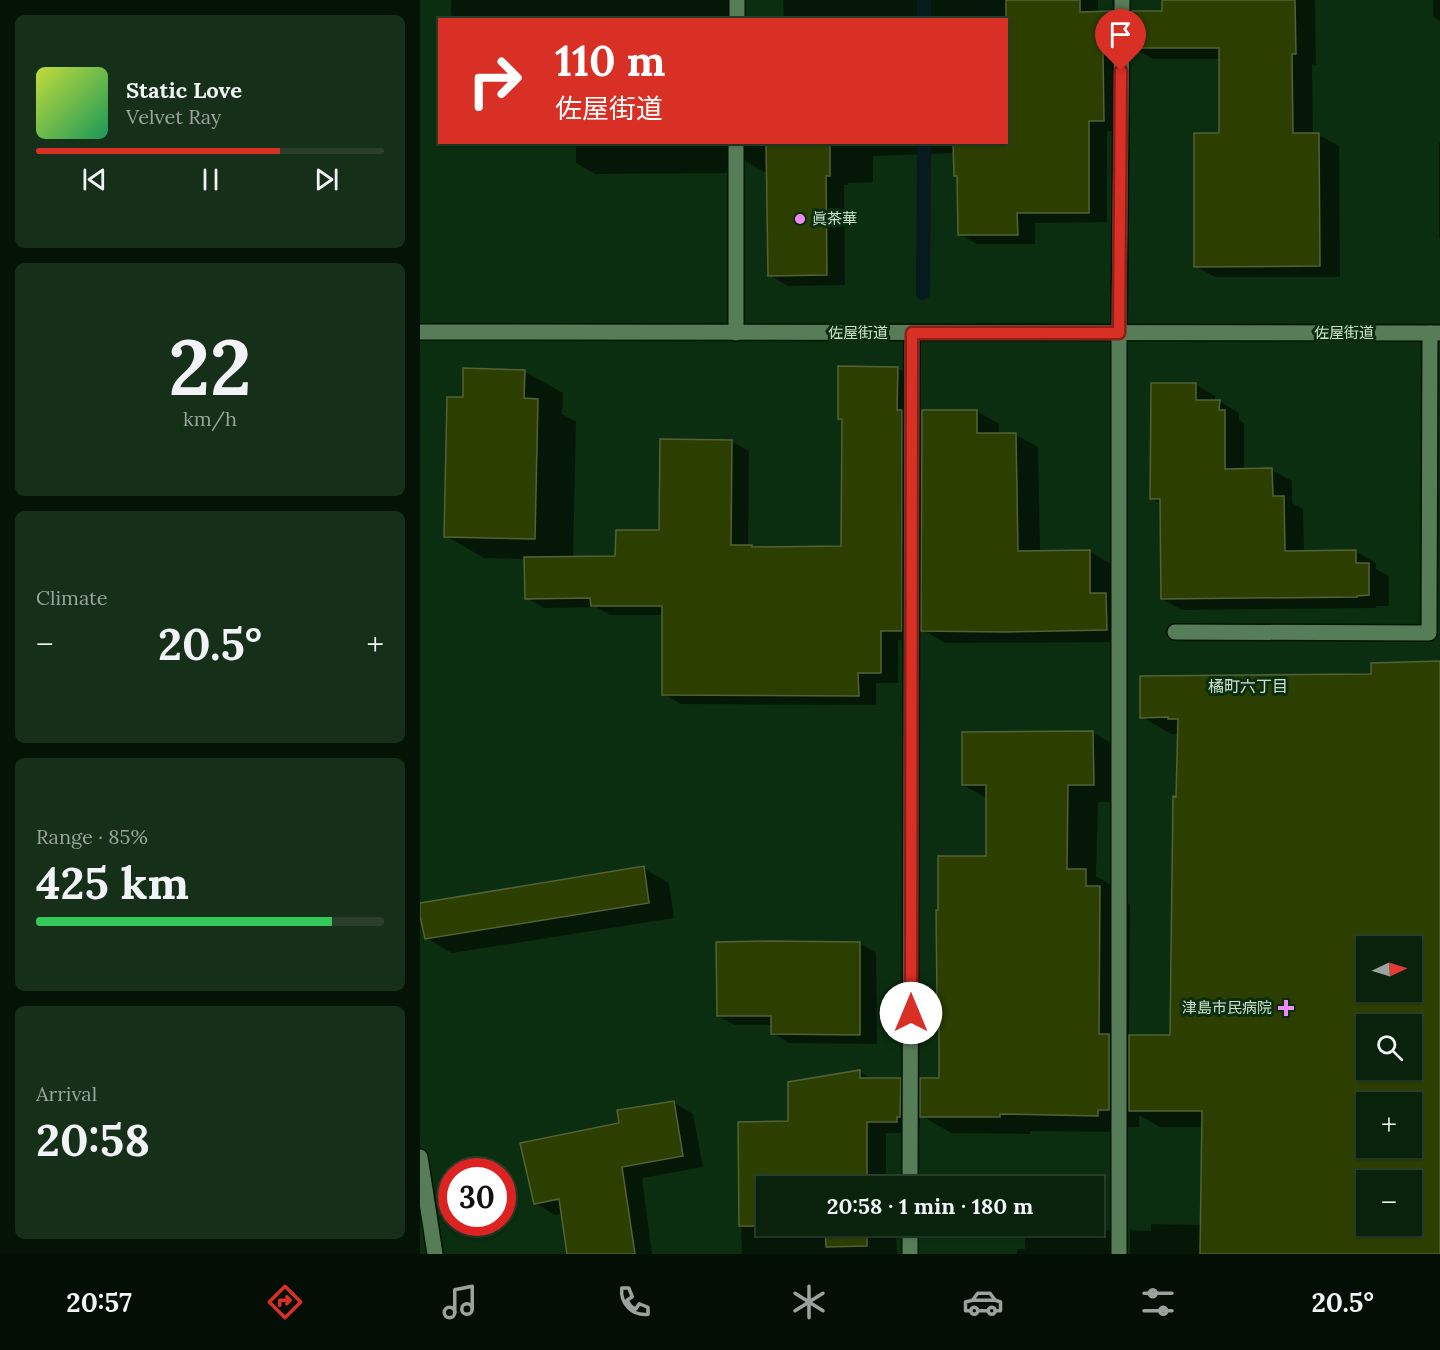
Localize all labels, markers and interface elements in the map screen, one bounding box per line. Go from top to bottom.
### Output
pin [1095,9,1146,71]
icon: arrive [1104,18,1137,51]
text: 110 m [555,34,666,88]
icon: right [456,42,534,120]
text: Static Love [126,76,242,104]
text: 佐屋街道 [555,91,663,125]
text: Velvet Ray [126,104,221,129]
icon: previous [78,163,111,196]
icon: pause [194,163,227,196]
icon: next [310,163,343,196]
place label: 眞茶華 [812,209,857,228]
marker: 眞茶華 [793,212,807,226]
text: 22 [168,317,252,416]
street label: 佐屋街道 [828,323,888,342]
street label: 佐屋街道 [1314,323,1374,342]
text: km/h [183,406,237,431]
text: Climate [36,585,108,610]
text: 20.5° [158,615,262,672]
text: − [36,623,54,665]
text: + [366,623,384,665]
district label: 橘町六丁目 [1208,676,1288,696]
text: Range · 85% [36,824,148,849]
text: 425 km [36,854,189,911]
north arrow [1356,936,1422,1002]
map controls [1356,936,1422,1236]
position arrow [879,981,943,1045]
place label: 津島市民病院 [1182,998,1272,1017]
marker: 津島市民病院 [1277,999,1295,1017]
button: search [1356,1014,1422,1080]
text: Arrival [36,1081,97,1106]
button: + [1356,1092,1422,1158]
text: 20:58 [36,1111,150,1168]
speed limit sign: 30 [438,1158,516,1236]
button: − [1356,1170,1422,1236]
text: 20:58 · 1 min · 180 m [827,1192,1033,1220]
icon: directions [264,1281,306,1323]
icon: music [439,1281,481,1323]
icon: phone [613,1281,655,1323]
icon: climate [788,1281,830,1323]
icon: car [962,1281,1004,1323]
icon: filters [1137,1281,1179,1323]
text: 20:57 [66,1285,132,1319]
text: 20.5° [1311,1285,1374,1319]

